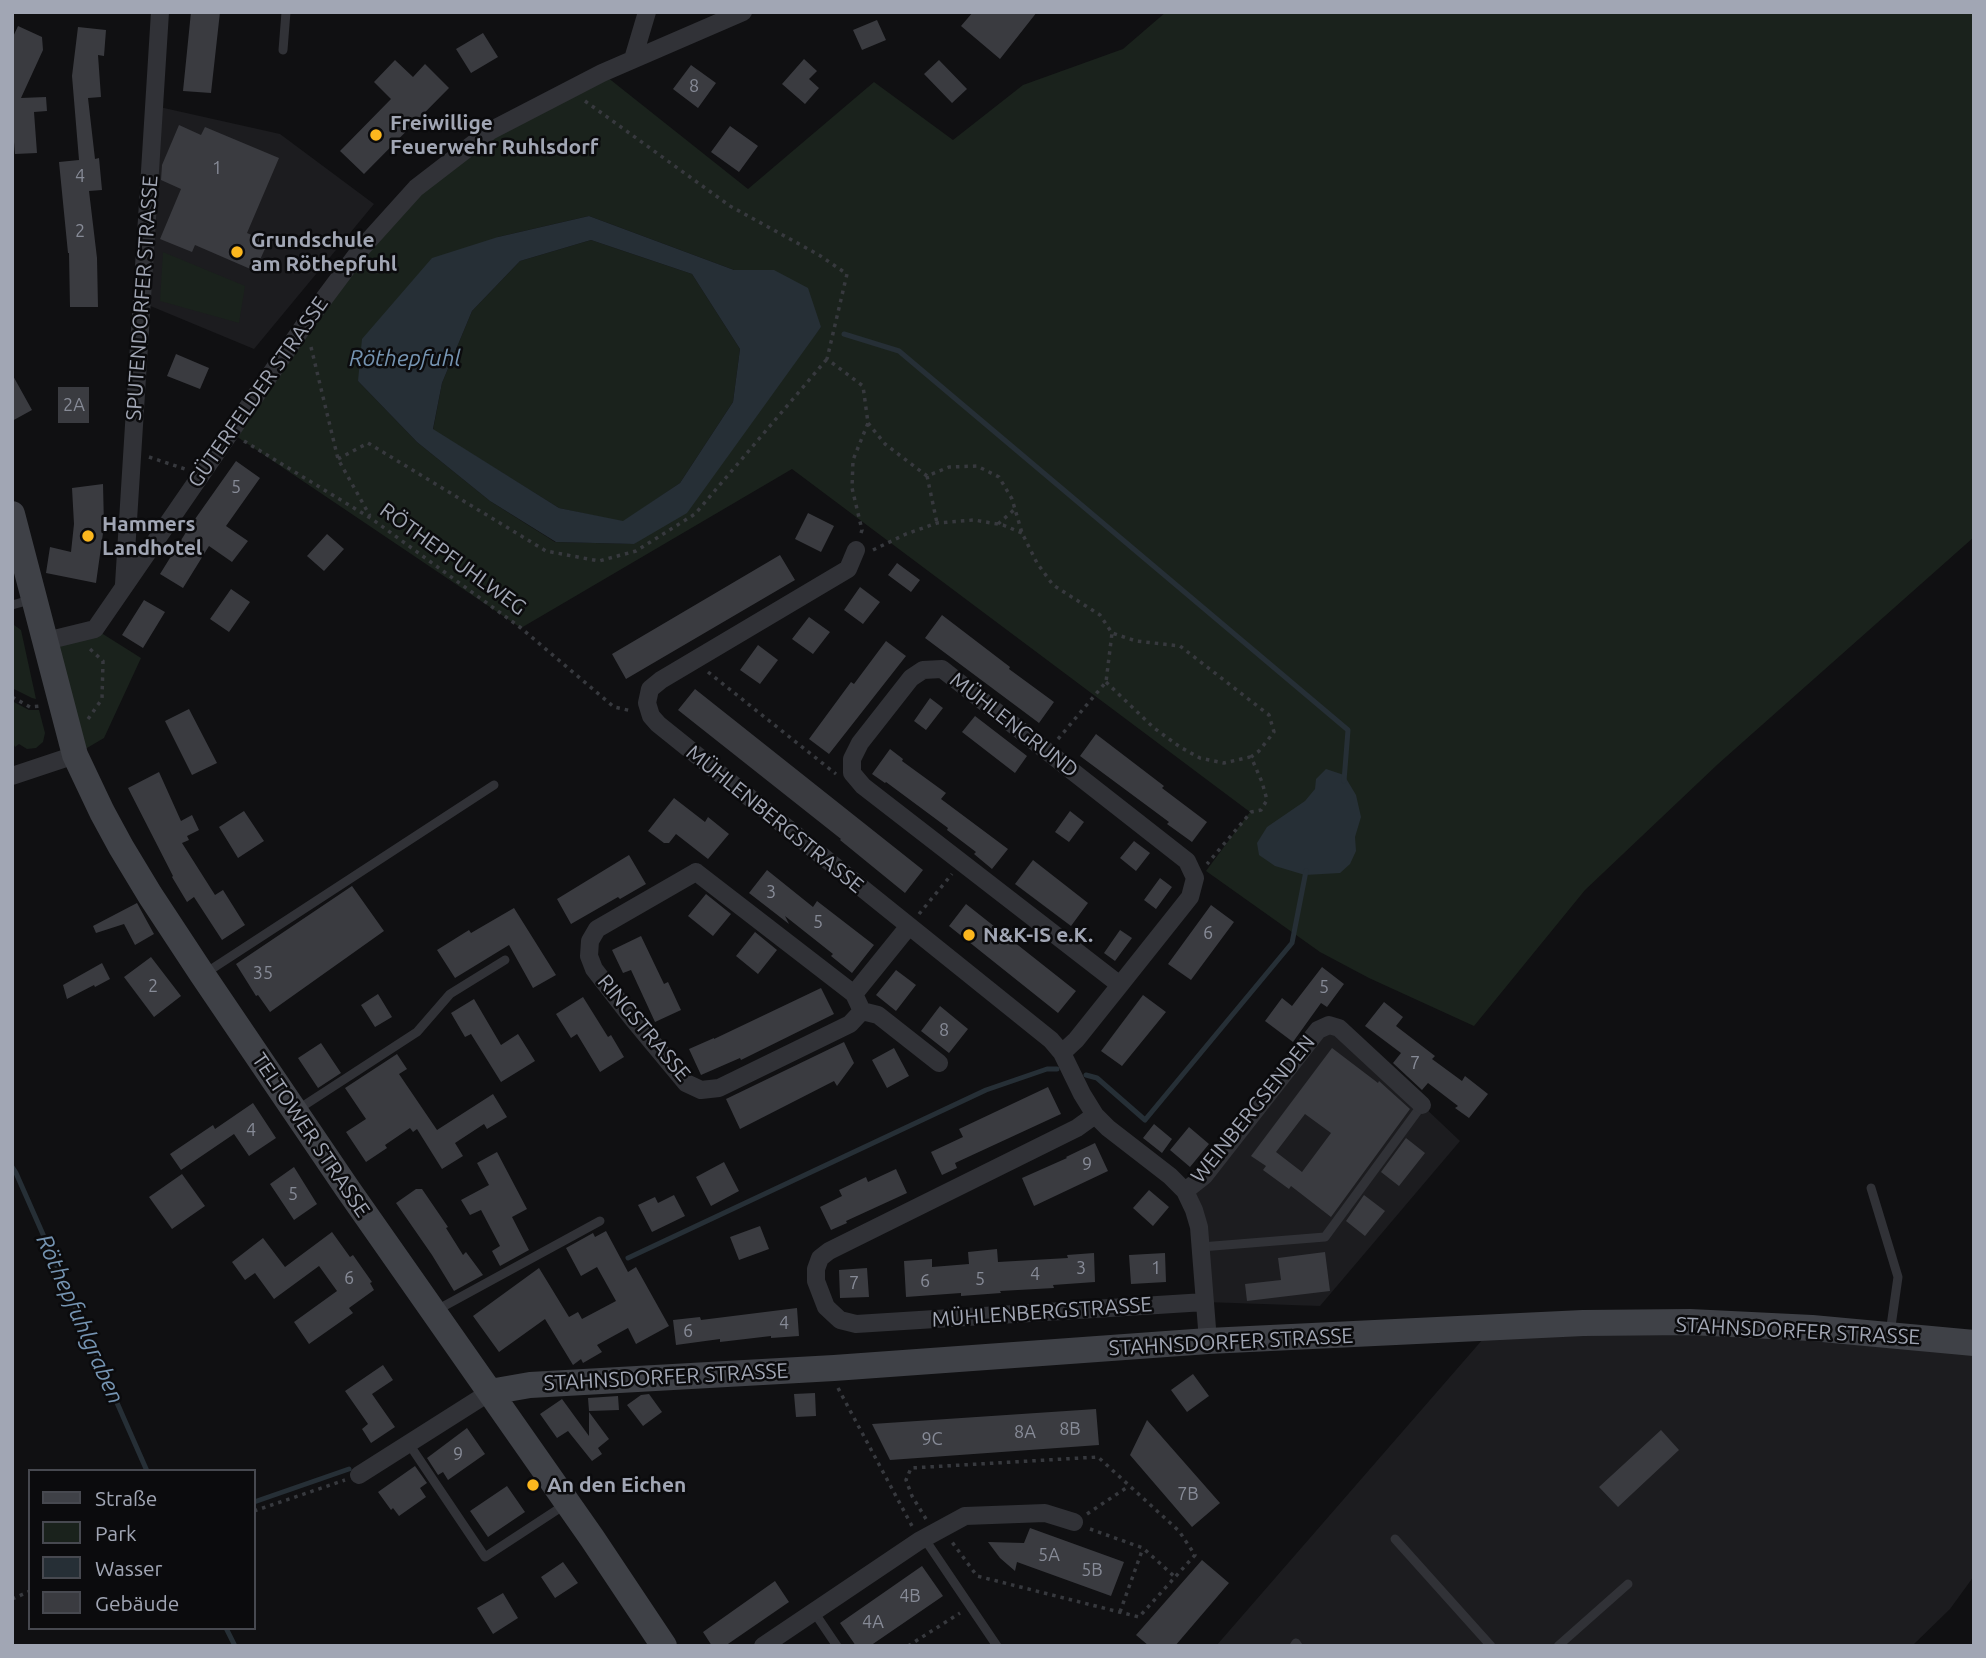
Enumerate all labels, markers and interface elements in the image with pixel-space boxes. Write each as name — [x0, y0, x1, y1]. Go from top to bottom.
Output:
house number: 8 — [689, 75, 699, 97]
place label: Freiwillige Feuerwehr Ruhlsdorf — [390, 110, 599, 160]
marker: Freiwillige Feuerwehr Ruhlsdorf — [368, 127, 384, 143]
house number: 1 — [212, 157, 222, 179]
house number: 4 — [75, 165, 85, 187]
street label: SPUTENDORFER STRASSE — [121, 175, 163, 421]
house number: 2 — [75, 220, 85, 242]
place label: Grundschule am Röthepfuhl — [251, 227, 397, 277]
marker: Grundschule am Röthepfuhl — [229, 244, 245, 260]
street label: GÜTERFELDER STRASSE — [183, 292, 333, 492]
water label: Röthepfuhl — [349, 344, 461, 372]
house number: 2A — [63, 394, 85, 416]
house number: 5 — [231, 476, 241, 498]
street label: RÖTHEPFUHLWEG — [375, 498, 531, 620]
place label: Hammers Landhotel — [102, 511, 202, 561]
marker: Hammers Landhotel — [80, 528, 96, 544]
street label: MÜHLENGRUND — [945, 667, 1083, 783]
street label: MÜHLENBERGSTRASSE — [681, 740, 869, 898]
house number: 3 — [766, 881, 776, 903]
house number: 5 — [813, 911, 823, 933]
place label: N&K-IS e.K. — [983, 922, 1093, 948]
house number: 6 — [1203, 922, 1213, 944]
marker: N&K-IS e.K. — [961, 927, 977, 943]
house number: 35 — [253, 962, 273, 984]
street label: RINGSTRASSE — [592, 970, 696, 1086]
house number: 2 — [148, 975, 158, 997]
house number: 5 — [1319, 976, 1329, 998]
house number: 8 — [939, 1019, 949, 1041]
street label: WEINBERGSENDEN — [1186, 1030, 1320, 1188]
street label: TELTOWER STRASSE — [247, 1048, 375, 1222]
house number: 7 — [1410, 1052, 1420, 1074]
house number: 4 — [246, 1119, 256, 1141]
house number: 9 — [1082, 1153, 1092, 1175]
house number: 5 — [288, 1183, 298, 1205]
water label: Röthepfuhlgraben — [30, 1230, 130, 1408]
house number: 3 — [1076, 1257, 1086, 1279]
house number: 1 — [1151, 1257, 1161, 1279]
house number: 4 — [1030, 1263, 1040, 1285]
house number: 6 — [344, 1267, 354, 1289]
house number: 5 — [975, 1268, 985, 1290]
house number: 6 — [920, 1270, 930, 1292]
house number: 7 — [849, 1272, 859, 1294]
street label: MÜHLENBERGSTRASSE — [931, 1292, 1153, 1332]
house number: 4 — [779, 1312, 789, 1334]
street label: STAHNSDORFER STRASSE — [1675, 1312, 1921, 1350]
house number: 6 — [683, 1320, 693, 1342]
street label: STAHNSDORFER STRASSE — [1108, 1323, 1354, 1361]
street label: STAHNSDORFER STRASSE — [543, 1358, 789, 1396]
house number: 8B — [1059, 1418, 1081, 1440]
house number: 8A — [1014, 1421, 1036, 1443]
house number: 9C — [921, 1428, 943, 1450]
house number: 9 — [453, 1443, 463, 1465]
legend — [28, 1469, 256, 1630]
place label: An den Eichen — [547, 1472, 686, 1498]
marker: An den Eichen — [525, 1477, 541, 1493]
house number: 7B — [1177, 1483, 1199, 1505]
text: Straße — [95, 1486, 157, 1510]
text: Park — [95, 1521, 137, 1545]
house number: 5A — [1038, 1544, 1060, 1566]
text: Wasser — [95, 1556, 163, 1580]
house number: 5B — [1081, 1559, 1103, 1581]
house number: 4B — [899, 1585, 921, 1607]
text: Gebäude — [95, 1591, 179, 1615]
house number: 4A — [862, 1611, 884, 1633]

